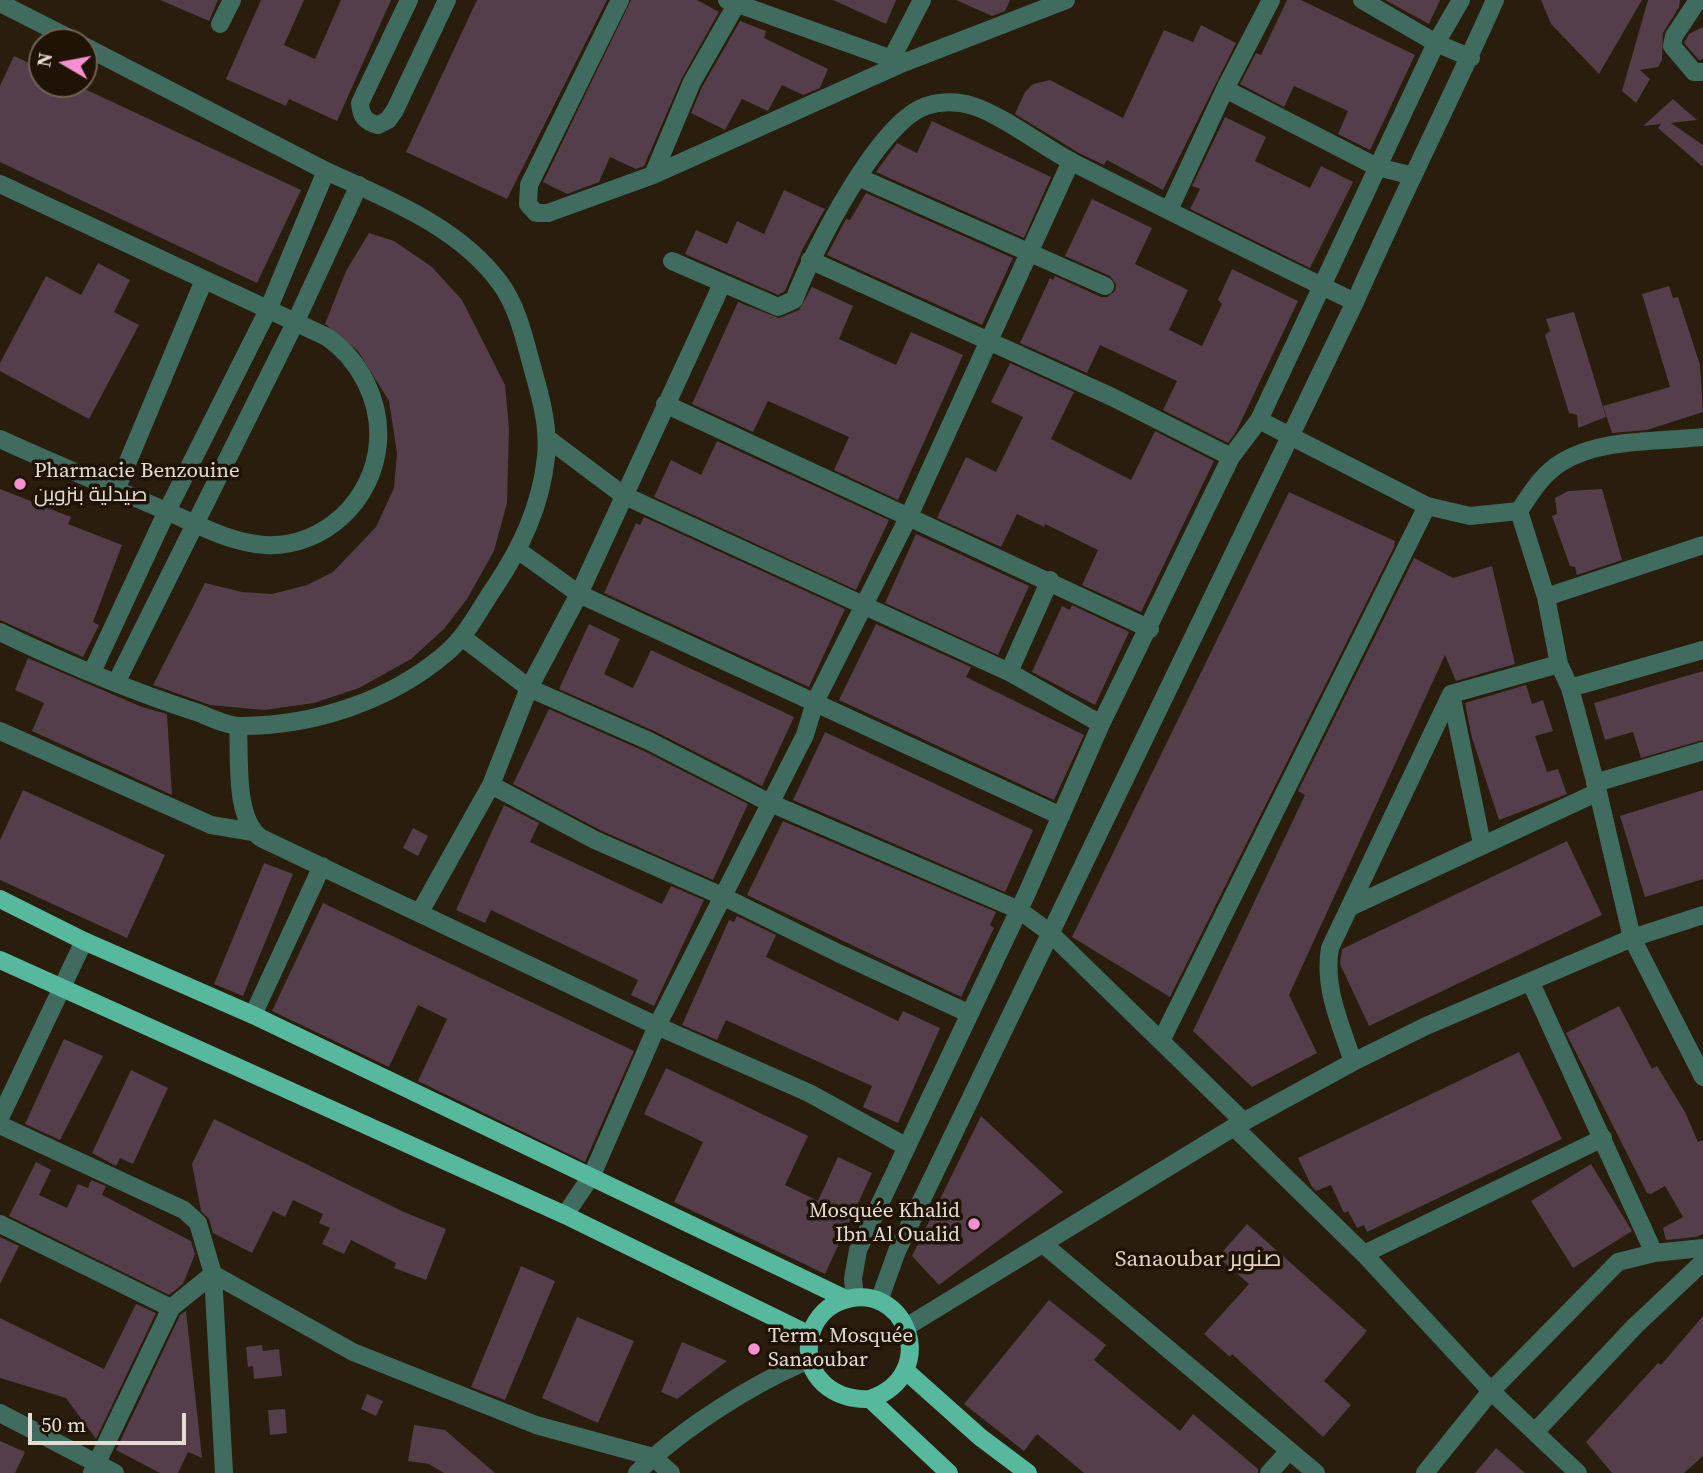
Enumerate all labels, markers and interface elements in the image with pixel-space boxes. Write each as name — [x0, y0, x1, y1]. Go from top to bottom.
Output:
north arrow — [28, 28, 98, 98]
text: N — [30, 51, 58, 69]
place label: Pharmacie Benzouine صيدلية بنزوين — [34, 459, 240, 509]
marker: Pharmacie Benzouine صيدلية بنزوين — [12, 476, 28, 492]
place label: Mosquée Khalid Ibn Al Oualid — [809, 1199, 960, 1249]
marker: Mosquée Khalid Ibn Al Oualid — [966, 1216, 982, 1232]
district label: Sanaoubar صنوبر — [1115, 1246, 1281, 1274]
place label: Term. Mosquée Sanaoubar — [768, 1324, 913, 1374]
marker: Term. Mosquée Sanaoubar — [746, 1341, 762, 1357]
scale bar — [32, 1400, 189, 1444]
text: 50 m — [41, 1410, 86, 1439]

